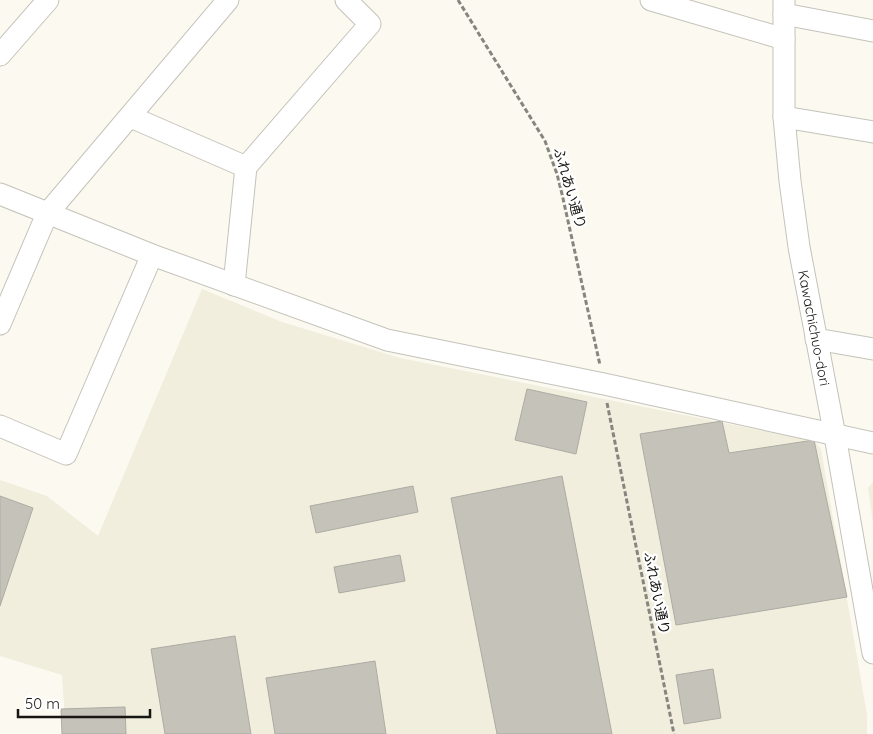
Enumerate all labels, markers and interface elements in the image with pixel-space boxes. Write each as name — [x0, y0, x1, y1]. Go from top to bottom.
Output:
street label: ふれあい通り — [550, 145, 590, 231]
street label: Kawachichuo-dori — [794, 269, 834, 387]
street label: ふれあい通り — [640, 550, 674, 636]
scale bar — [18, 686, 150, 718]
text: 50 m — [25, 694, 60, 713]

